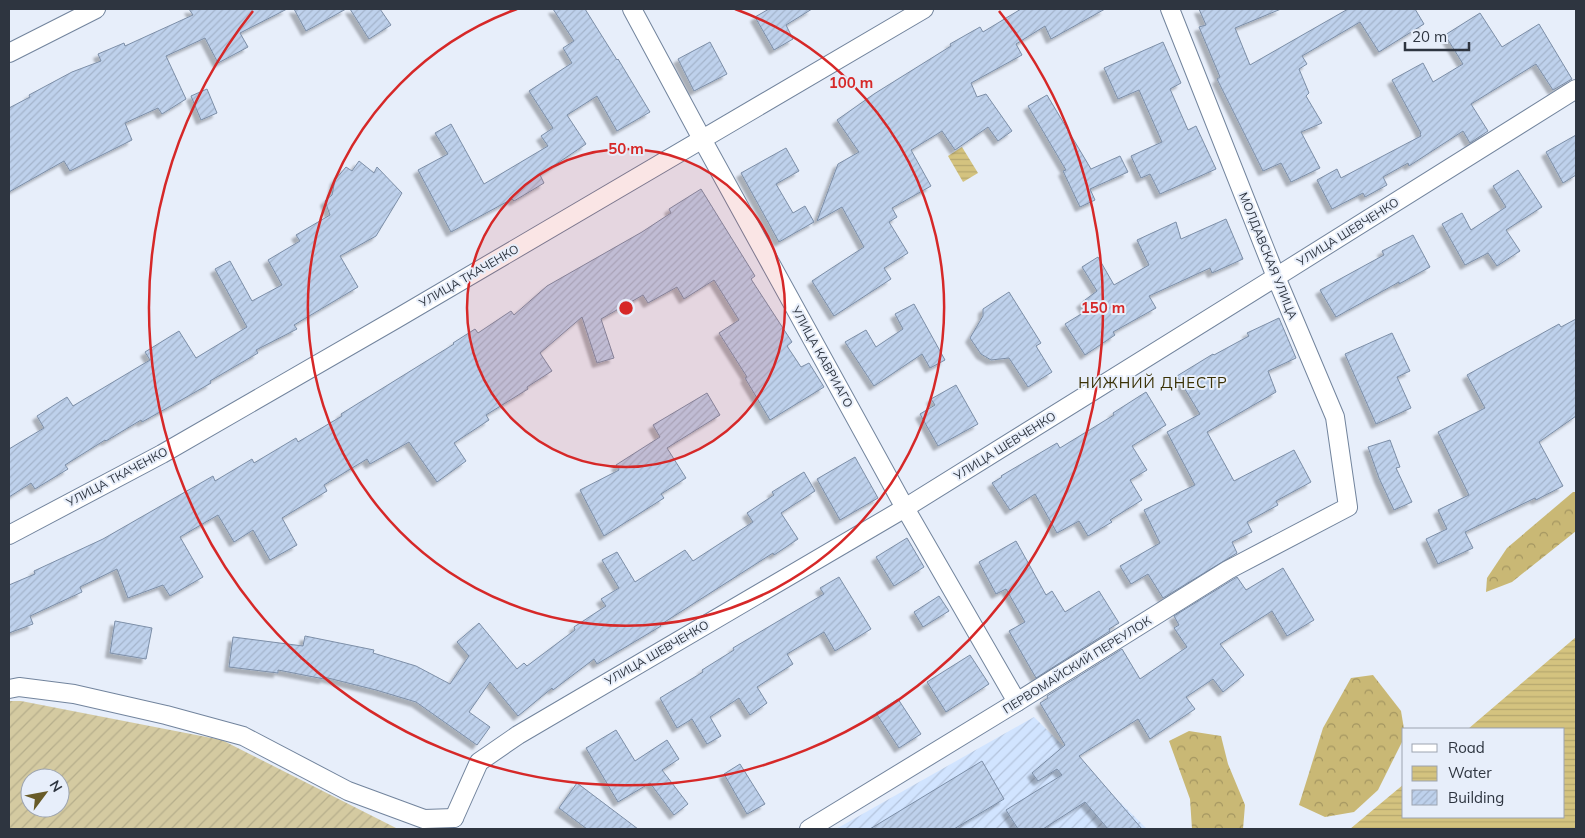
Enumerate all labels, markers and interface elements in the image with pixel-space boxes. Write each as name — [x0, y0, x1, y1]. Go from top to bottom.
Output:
scale bar — [1405, 20, 1469, 52]
text: 20 m — [1412, 27, 1447, 46]
text: 100 m — [829, 73, 873, 92]
text: 50 m — [608, 139, 644, 158]
street label: МОЛДАВСКАЯ УЛИЦА — [1236, 190, 1301, 322]
street label: УЛИЦА ШЕВЧЕНКО — [1293, 194, 1402, 270]
street label: УЛИЦА ТКАЧЕНКО — [415, 241, 521, 311]
text: 150 m — [1081, 298, 1125, 317]
centre of rings — [617, 299, 635, 317]
street label: УЛИЦА КАВРИАГО — [788, 303, 857, 410]
district label: НИЖНИЙ ДНЕСТР — [1078, 373, 1228, 392]
street label: УЛИЦА ШЕВЧЕНКО — [950, 408, 1059, 484]
street label: УЛИЦА ТКАЧЕНКО — [63, 444, 170, 510]
street label: ПЕРВОМАЙСКИЙ ПЕРЕУЛОК — [1000, 613, 1154, 717]
street label: УЛИЦА ШЕВЧЕНКО — [601, 617, 711, 689]
legend — [1402, 728, 1565, 818]
text: Road — [1448, 738, 1485, 757]
text: Water — [1448, 763, 1492, 782]
north arrow — [20, 768, 70, 818]
text: N — [46, 777, 66, 795]
text: Building — [1448, 788, 1504, 807]

